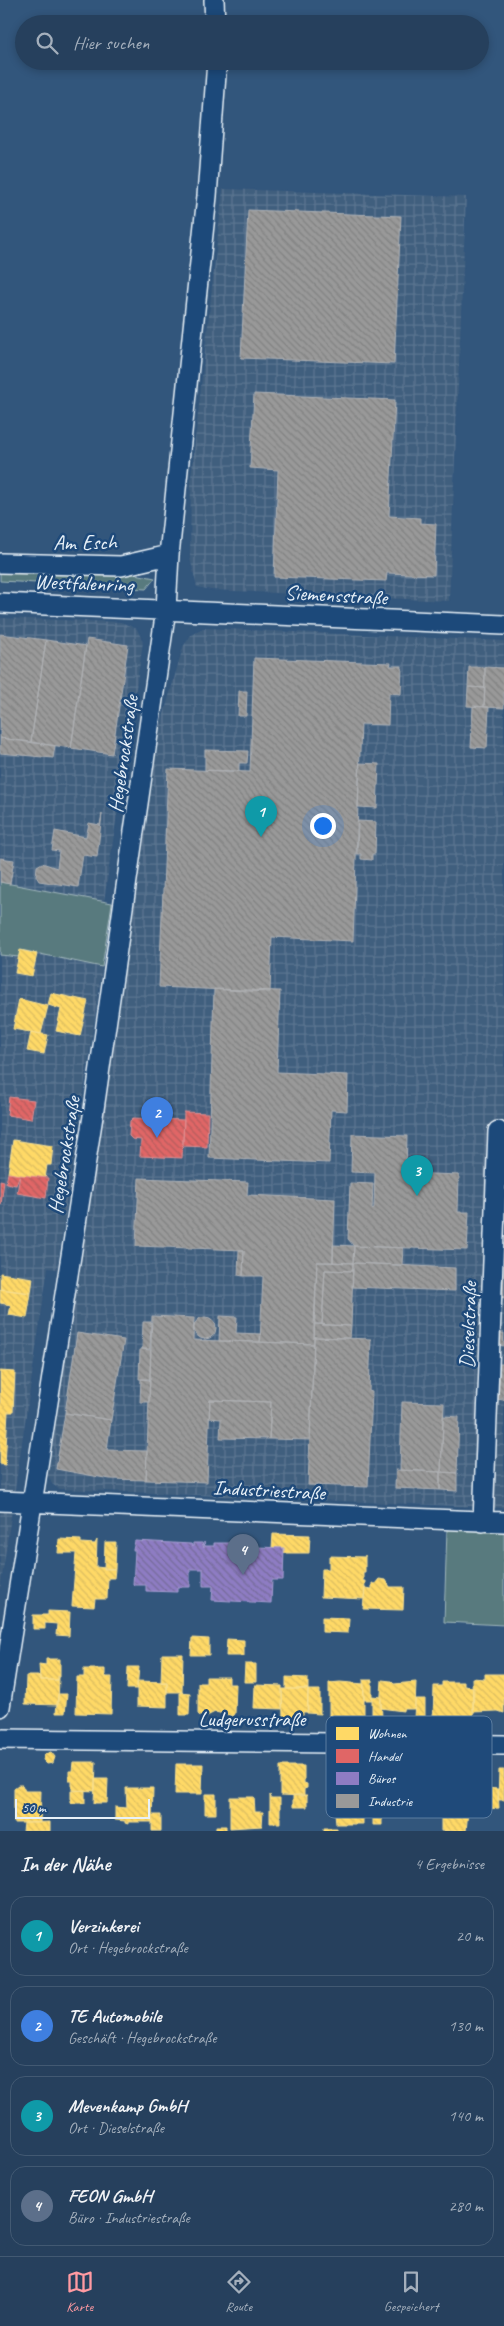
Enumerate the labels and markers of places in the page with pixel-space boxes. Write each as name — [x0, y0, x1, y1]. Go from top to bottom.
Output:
pin: 1 — [245, 796, 277, 837]
pin: 2 — [141, 1097, 173, 1138]
pin: 3 — [401, 1155, 433, 1196]
pin: 4 — [227, 1534, 259, 1575]

